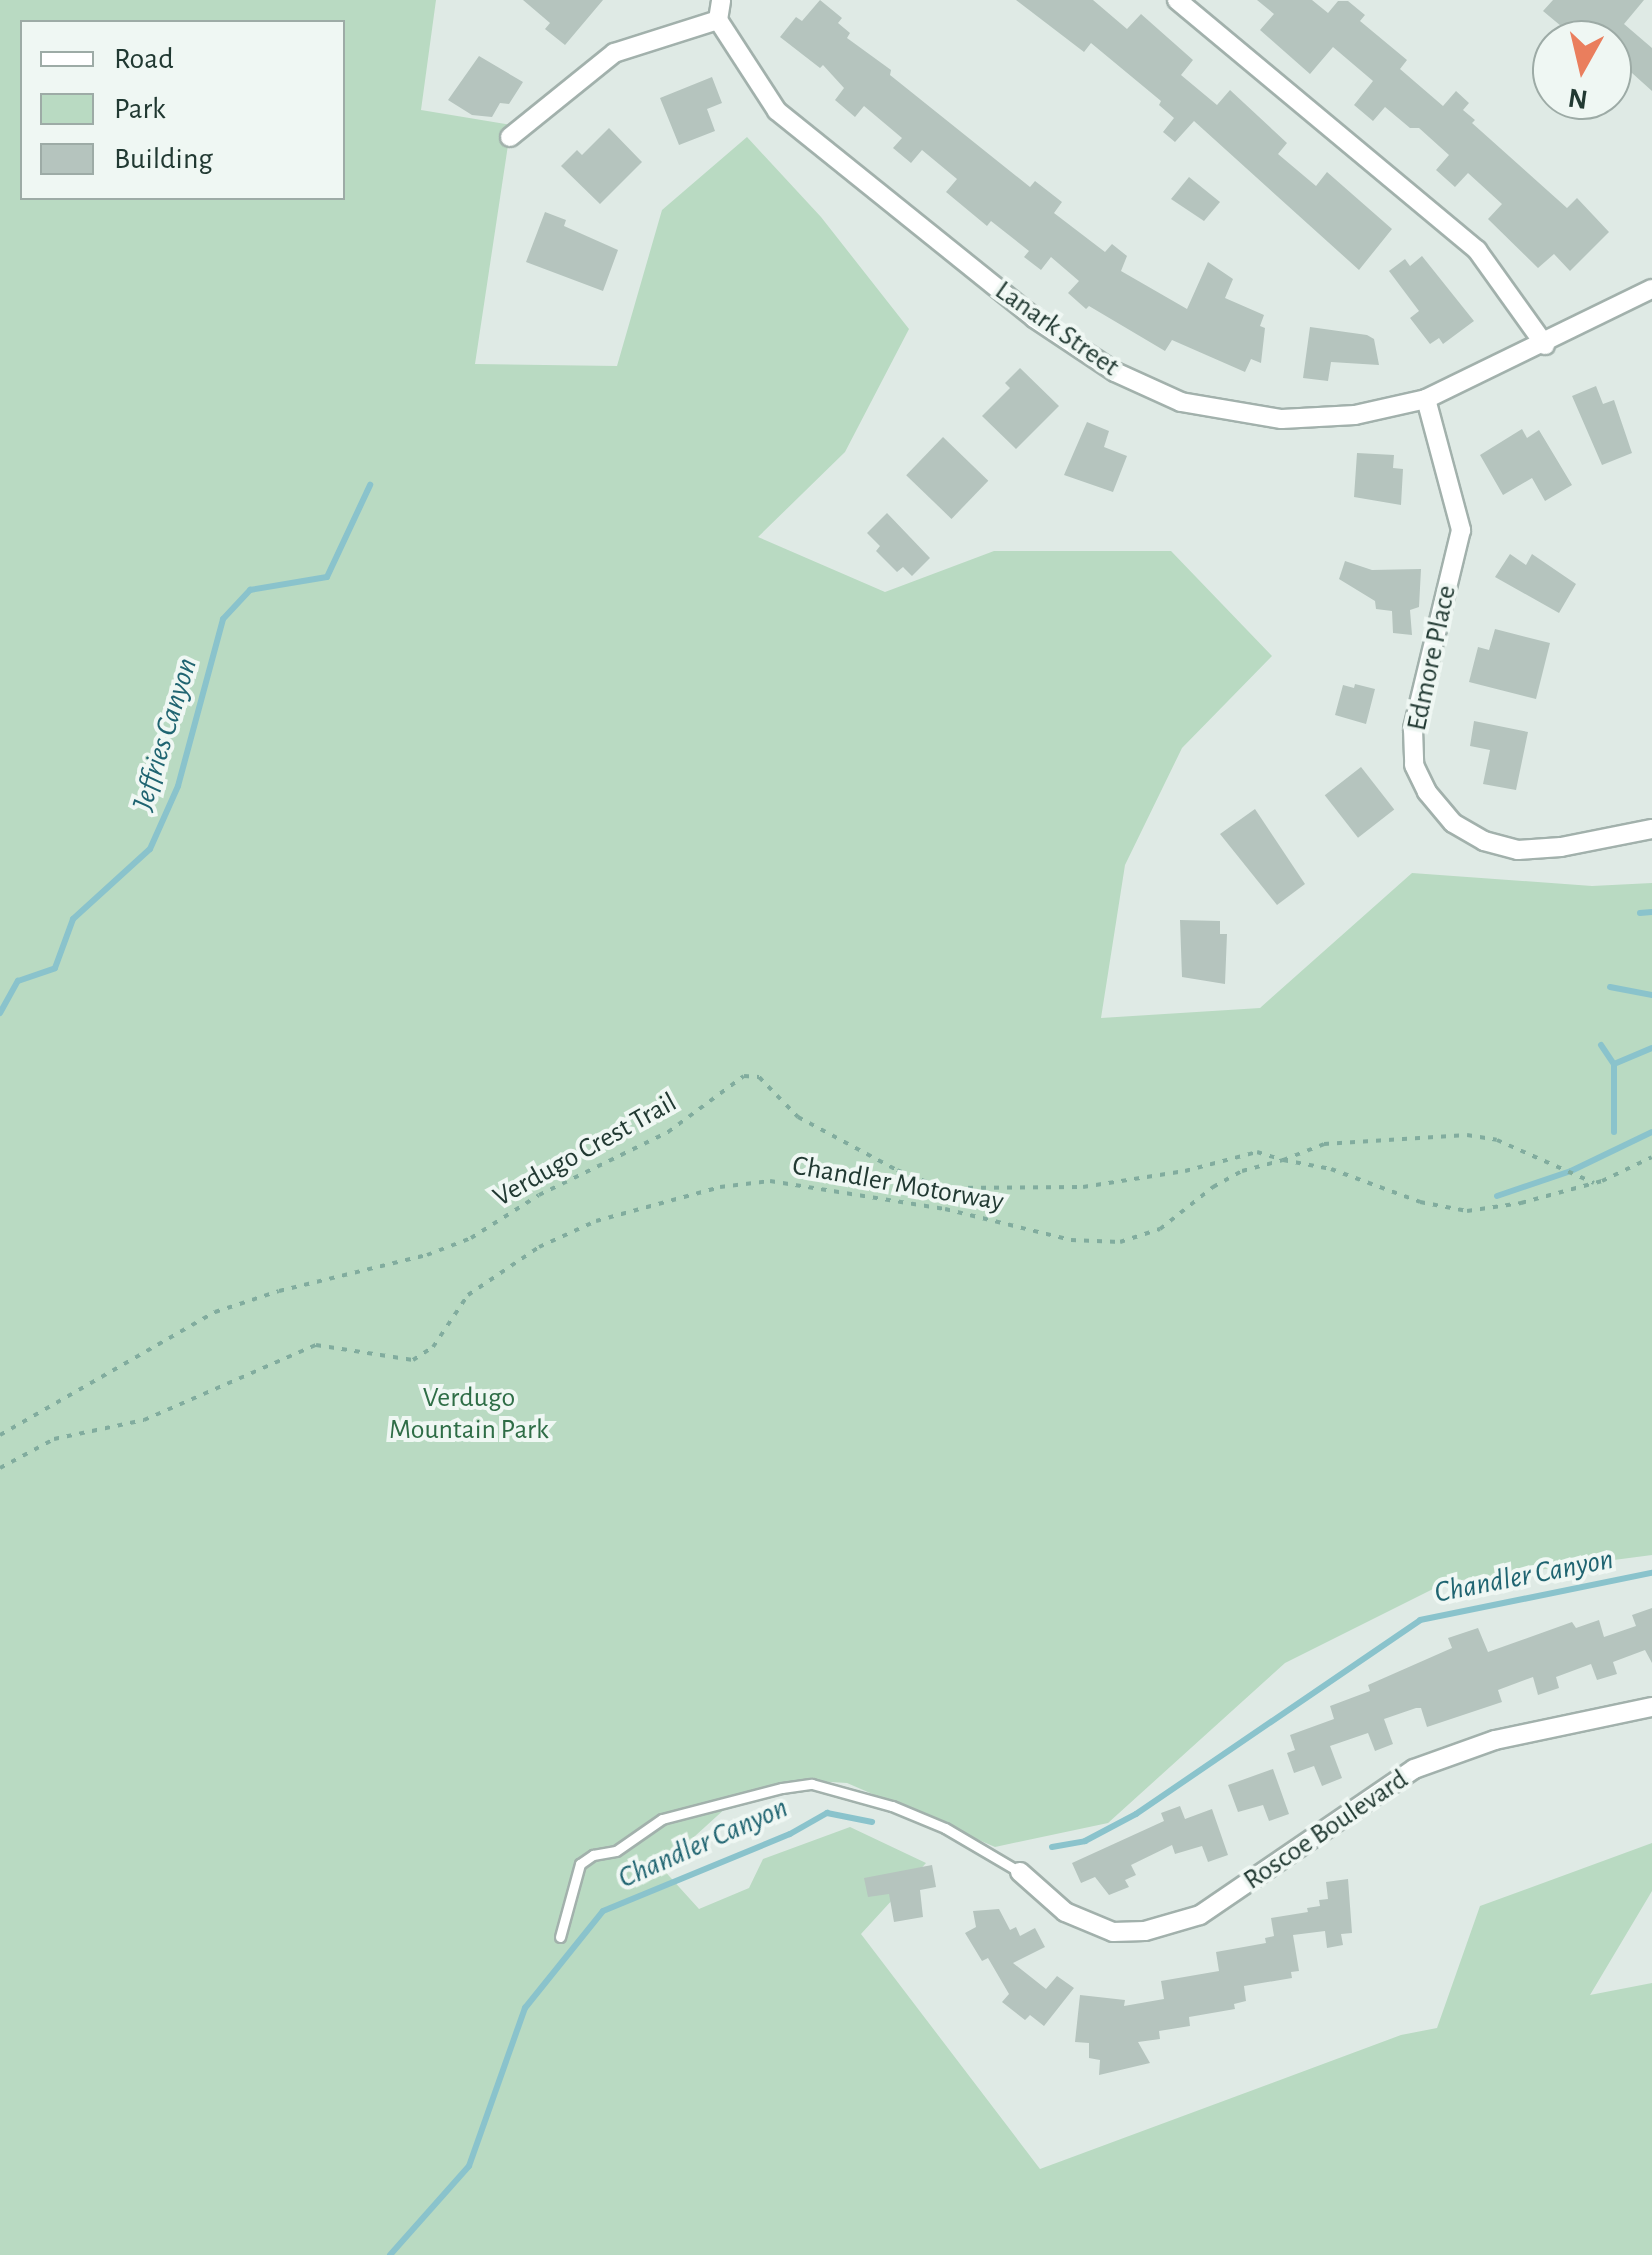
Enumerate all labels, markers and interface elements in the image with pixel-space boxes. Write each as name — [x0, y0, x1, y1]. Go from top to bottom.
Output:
legend — [20, 20, 345, 200]
north arrow — [1532, 20, 1632, 120]
text: Road — [114, 44, 174, 74]
text: N — [1567, 83, 1590, 113]
text: Park — [114, 94, 166, 124]
text: Building — [114, 144, 213, 174]
street label: Lanark Street — [988, 274, 1126, 384]
street label: Edmore Place — [1400, 582, 1464, 734]
water label: Jeffries Canyon — [125, 654, 205, 814]
street label: Verdugo Crest Trail — [487, 1086, 683, 1214]
street label: Chandler Motorway — [790, 1149, 1006, 1219]
park label: Verdugo Mountain Park — [389, 1381, 549, 1447]
water label: Chandler Canyon — [1431, 1541, 1617, 1611]
street label: Roscoe Boulevard — [1237, 1763, 1415, 1897]
water label: Chandler Canyon — [613, 1790, 793, 1896]

